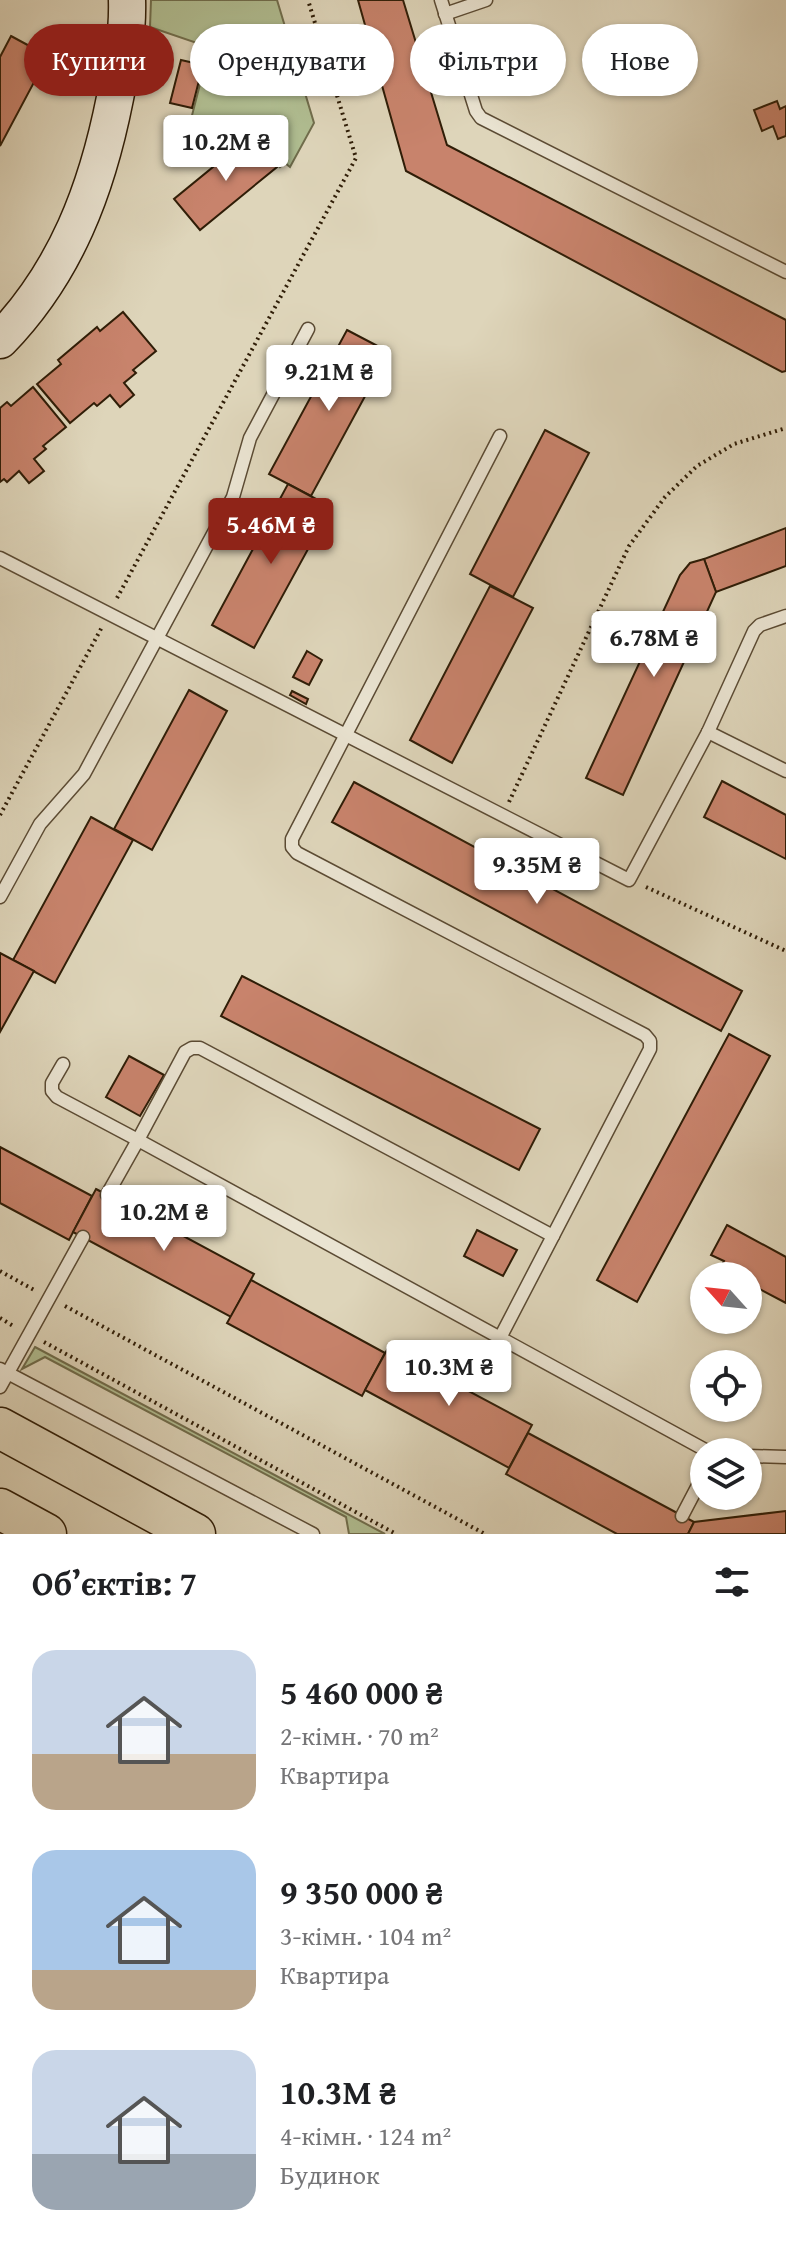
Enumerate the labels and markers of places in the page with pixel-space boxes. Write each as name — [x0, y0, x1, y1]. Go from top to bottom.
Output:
pin: 10.2M ₴ — [152, 115, 300, 183]
pin: 9.21M ₴ — [255, 345, 403, 413]
pin: 5.46M ₴ — [197, 498, 345, 566]
pin: 6.78M ₴ — [580, 611, 728, 679]
pin: 9.35M ₴ — [463, 838, 611, 906]
pin: 10.2M ₴ — [90, 1185, 238, 1253]
pin: 10.3M ₴ — [375, 1340, 523, 1408]

